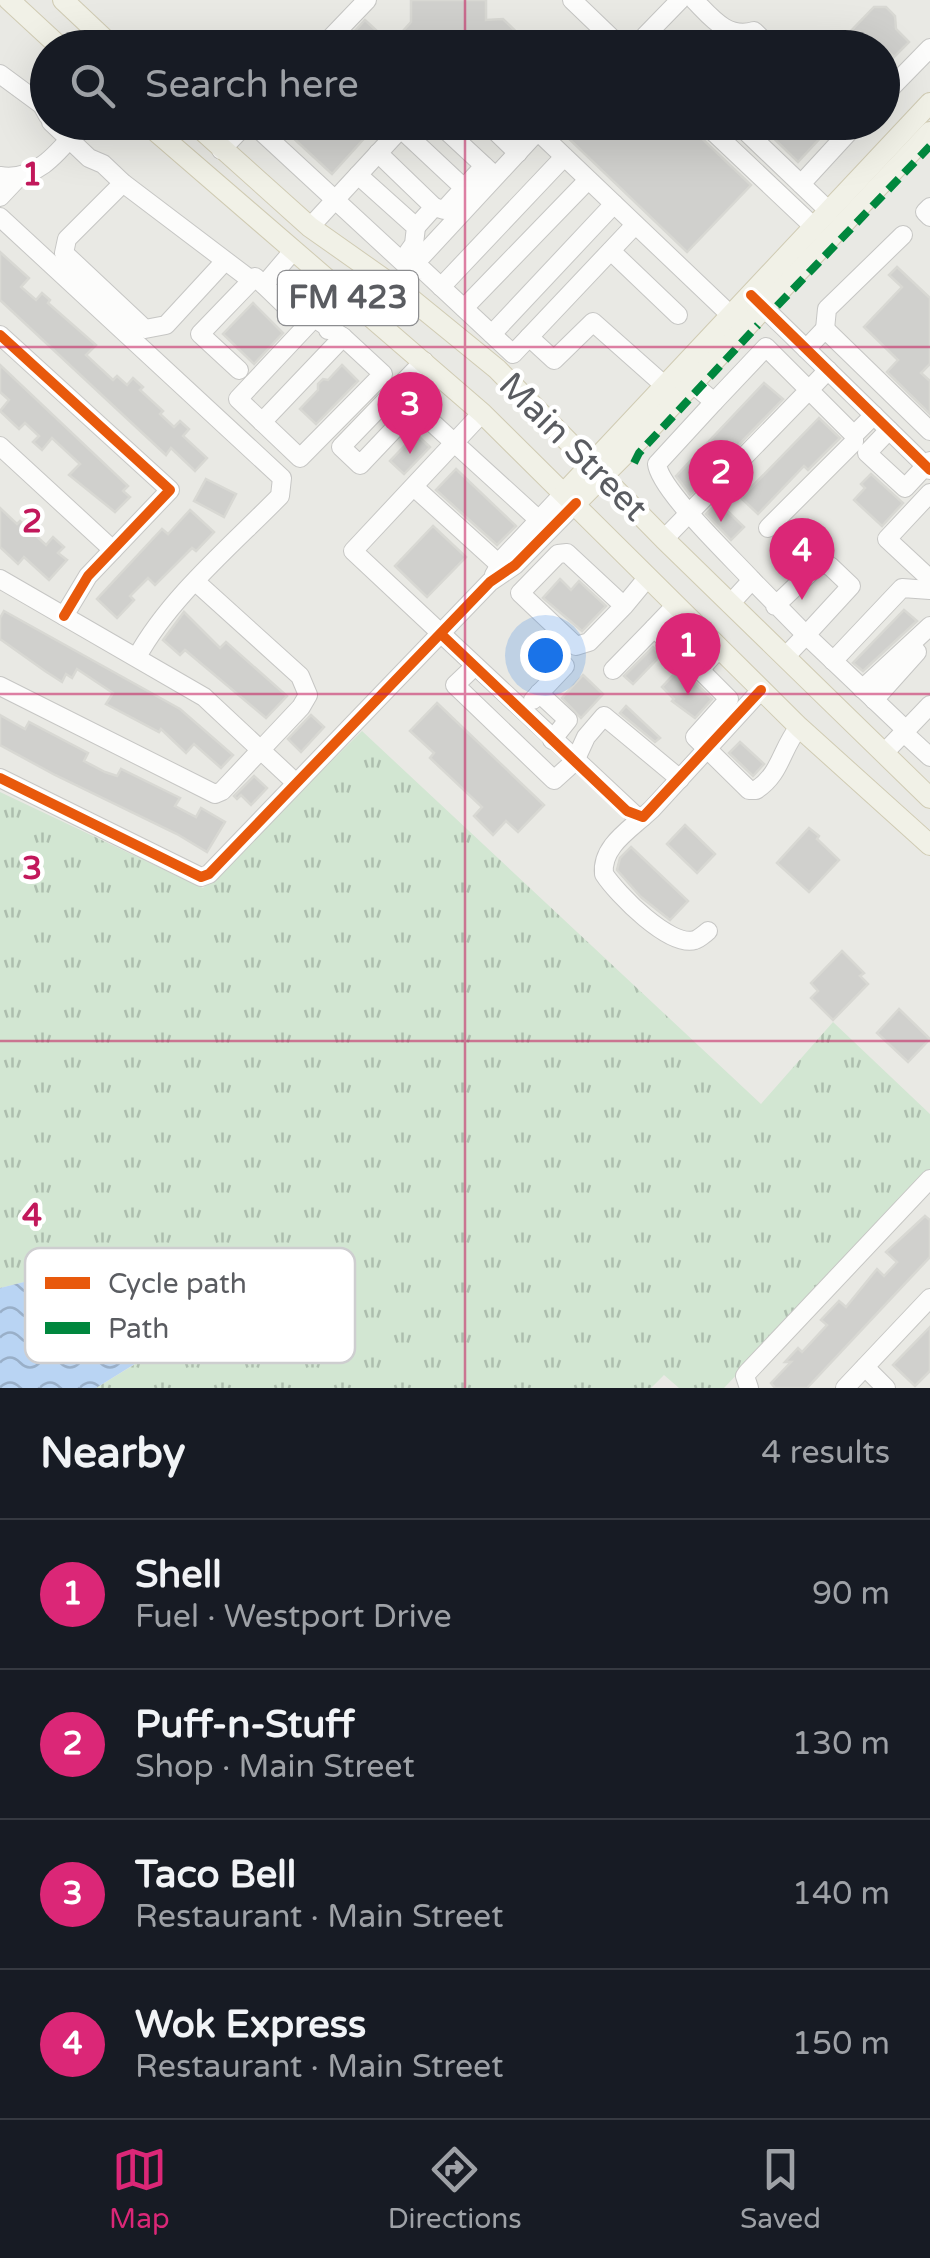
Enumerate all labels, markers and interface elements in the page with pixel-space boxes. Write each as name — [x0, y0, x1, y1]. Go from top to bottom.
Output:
search box — [30, 30, 900, 140]
icon: search — [65, 58, 120, 113]
text: Search here — [145, 62, 359, 108]
text: 1 — [22, 156, 42, 194]
road number: FM 423 — [278, 271, 418, 325]
street label: Main Street — [490, 364, 656, 530]
pin: 3 — [378, 372, 442, 454]
pin: 2 — [688, 440, 754, 522]
text: 2 — [22, 503, 42, 541]
pin: 4 — [770, 518, 834, 600]
pin: 1 — [656, 612, 720, 695]
your location — [520, 630, 571, 681]
text: 3 — [22, 850, 42, 888]
text: 4 — [22, 1197, 42, 1235]
legend — [25, 1248, 355, 1363]
text: Cycle path — [108, 1267, 247, 1301]
text: Path — [108, 1312, 169, 1346]
text: Nearby — [40, 1428, 185, 1479]
text: 4 results — [761, 1434, 890, 1472]
text: Shell — [135, 1552, 222, 1598]
text: 1 — [62, 1575, 83, 1613]
text: 90 m — [812, 1575, 890, 1613]
text: Fuel · Westport Drive — [135, 1598, 452, 1636]
text: Puff-n-Stuff — [135, 1702, 355, 1748]
text: 2 — [62, 1725, 83, 1763]
text: 130 m — [792, 1725, 890, 1763]
text: Shop · Main Street — [135, 1748, 415, 1786]
text: Taco Bell — [135, 1852, 296, 1898]
text: 3 — [62, 1875, 83, 1913]
text: 140 m — [792, 1875, 890, 1913]
text: Restaurant · Main Street — [135, 1898, 503, 1936]
text: Wok Express — [135, 2002, 366, 2048]
text: 4 — [62, 2025, 83, 2063]
text: 150 m — [792, 2025, 890, 2063]
text: Restaurant · Main Street — [135, 2048, 503, 2086]
tab: Map — [109, 2142, 170, 2236]
tab: Directions — [388, 2142, 522, 2236]
tab: Saved — [740, 2142, 821, 2236]

